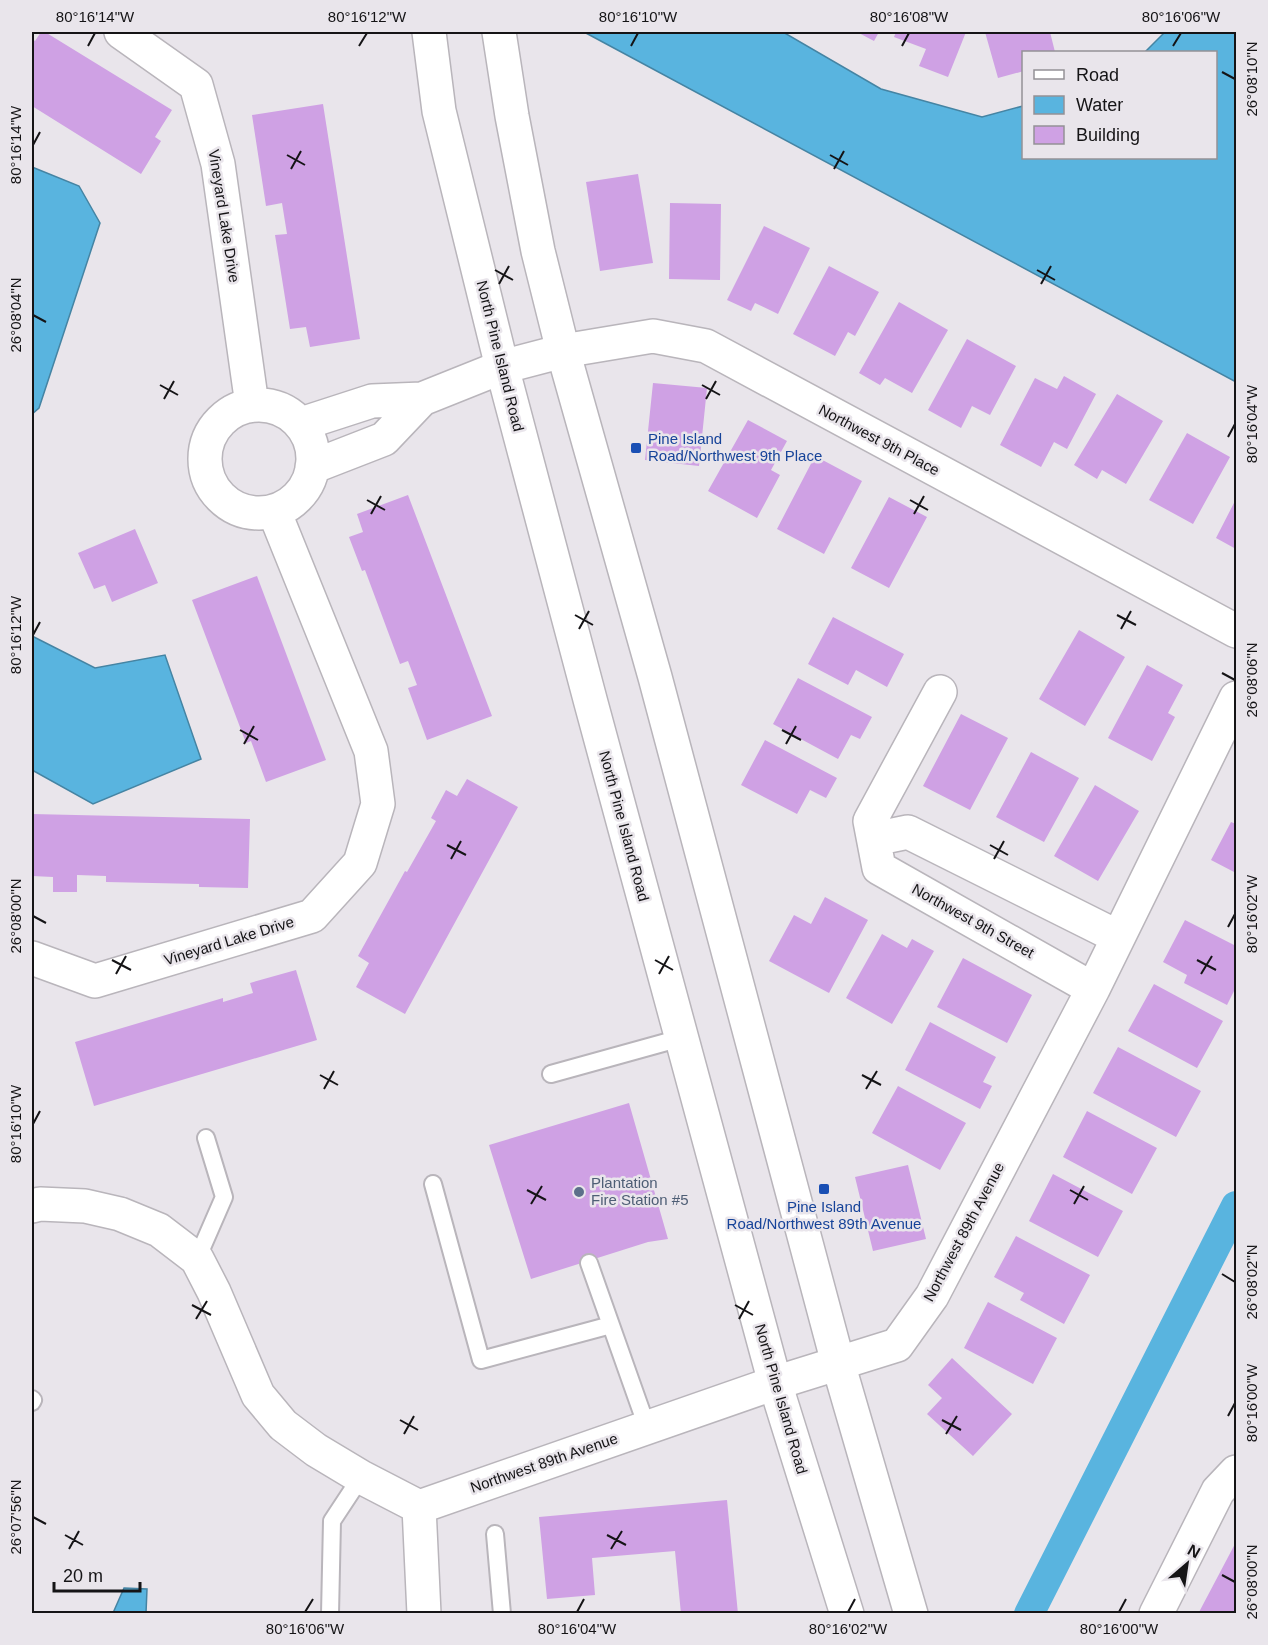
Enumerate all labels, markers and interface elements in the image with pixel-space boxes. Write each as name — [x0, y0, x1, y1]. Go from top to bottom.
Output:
text: 80°16'14"W — [56, 8, 135, 25]
text: 80°16'12"W — [328, 8, 407, 25]
text: 80°16'10"W — [599, 8, 678, 25]
text: 80°16'08"W — [870, 8, 949, 25]
text: 80°16'06"W — [1142, 8, 1221, 25]
text: 26°08'10"N — [1243, 41, 1260, 117]
legend — [1022, 51, 1217, 159]
text: Road — [1076, 65, 1119, 85]
text: Water — [1076, 95, 1123, 115]
text: 80°16'14"W — [7, 105, 24, 184]
text: Building — [1076, 125, 1140, 145]
street label: Vineyard Lake Drive — [206, 148, 243, 284]
text: 26°08'04"N — [7, 277, 24, 353]
street label: North Pine Island Road — [473, 279, 527, 433]
text: 80°16'04"W — [1243, 384, 1260, 463]
street label: Northwest 9th Place — [816, 401, 942, 479]
place label: Pine Island Road/Northwest 9th Place — [648, 430, 822, 464]
marker: Pine Island Road/Northwest 9th Place — [629, 441, 643, 455]
text: 80°16'12"W — [7, 595, 24, 674]
text: 26°08'06"N — [1243, 642, 1260, 718]
street label: North Pine Island Road — [596, 749, 653, 903]
text: 80°16'02"W — [1243, 874, 1260, 953]
text: 26°08'00"N — [7, 878, 24, 954]
street label: Northwest 9th Street — [909, 880, 1038, 962]
street label: Vineyard Lake Drive — [162, 913, 296, 968]
text: 80°16'10"W — [7, 1084, 24, 1163]
street label: Northwest 89th Avenue — [920, 1159, 1007, 1304]
place label: Plantation Fire Station #5 — [591, 1174, 689, 1208]
marker: Pine Island Road/Northwest 89th Avenue — [817, 1182, 831, 1196]
marker: Plantation Fire Station #5 — [572, 1185, 586, 1199]
place label: Pine Island Road/Northwest 89th Avenue — [727, 1198, 921, 1232]
text: 26°08'02"N — [1243, 1244, 1260, 1320]
street label: North Pine Island Road — [752, 1322, 811, 1476]
text: 80°16'00"W — [1243, 1363, 1260, 1442]
street label: Northwest 89th Avenue — [468, 1429, 620, 1496]
text: 26°07'56"N — [7, 1479, 24, 1555]
north arrow — [1157, 1534, 1217, 1594]
text: N — [1185, 1541, 1203, 1562]
text: 26°08'00"N — [1243, 1544, 1260, 1620]
scale bar — [54, 1555, 140, 1593]
text: 20 m — [63, 1566, 103, 1586]
text: 80°16'06"W — [266, 1620, 345, 1637]
text: 80°16'04"W — [538, 1620, 617, 1637]
text: 80°16'02"W — [809, 1620, 888, 1637]
text: 80°16'00"W — [1080, 1620, 1159, 1637]

